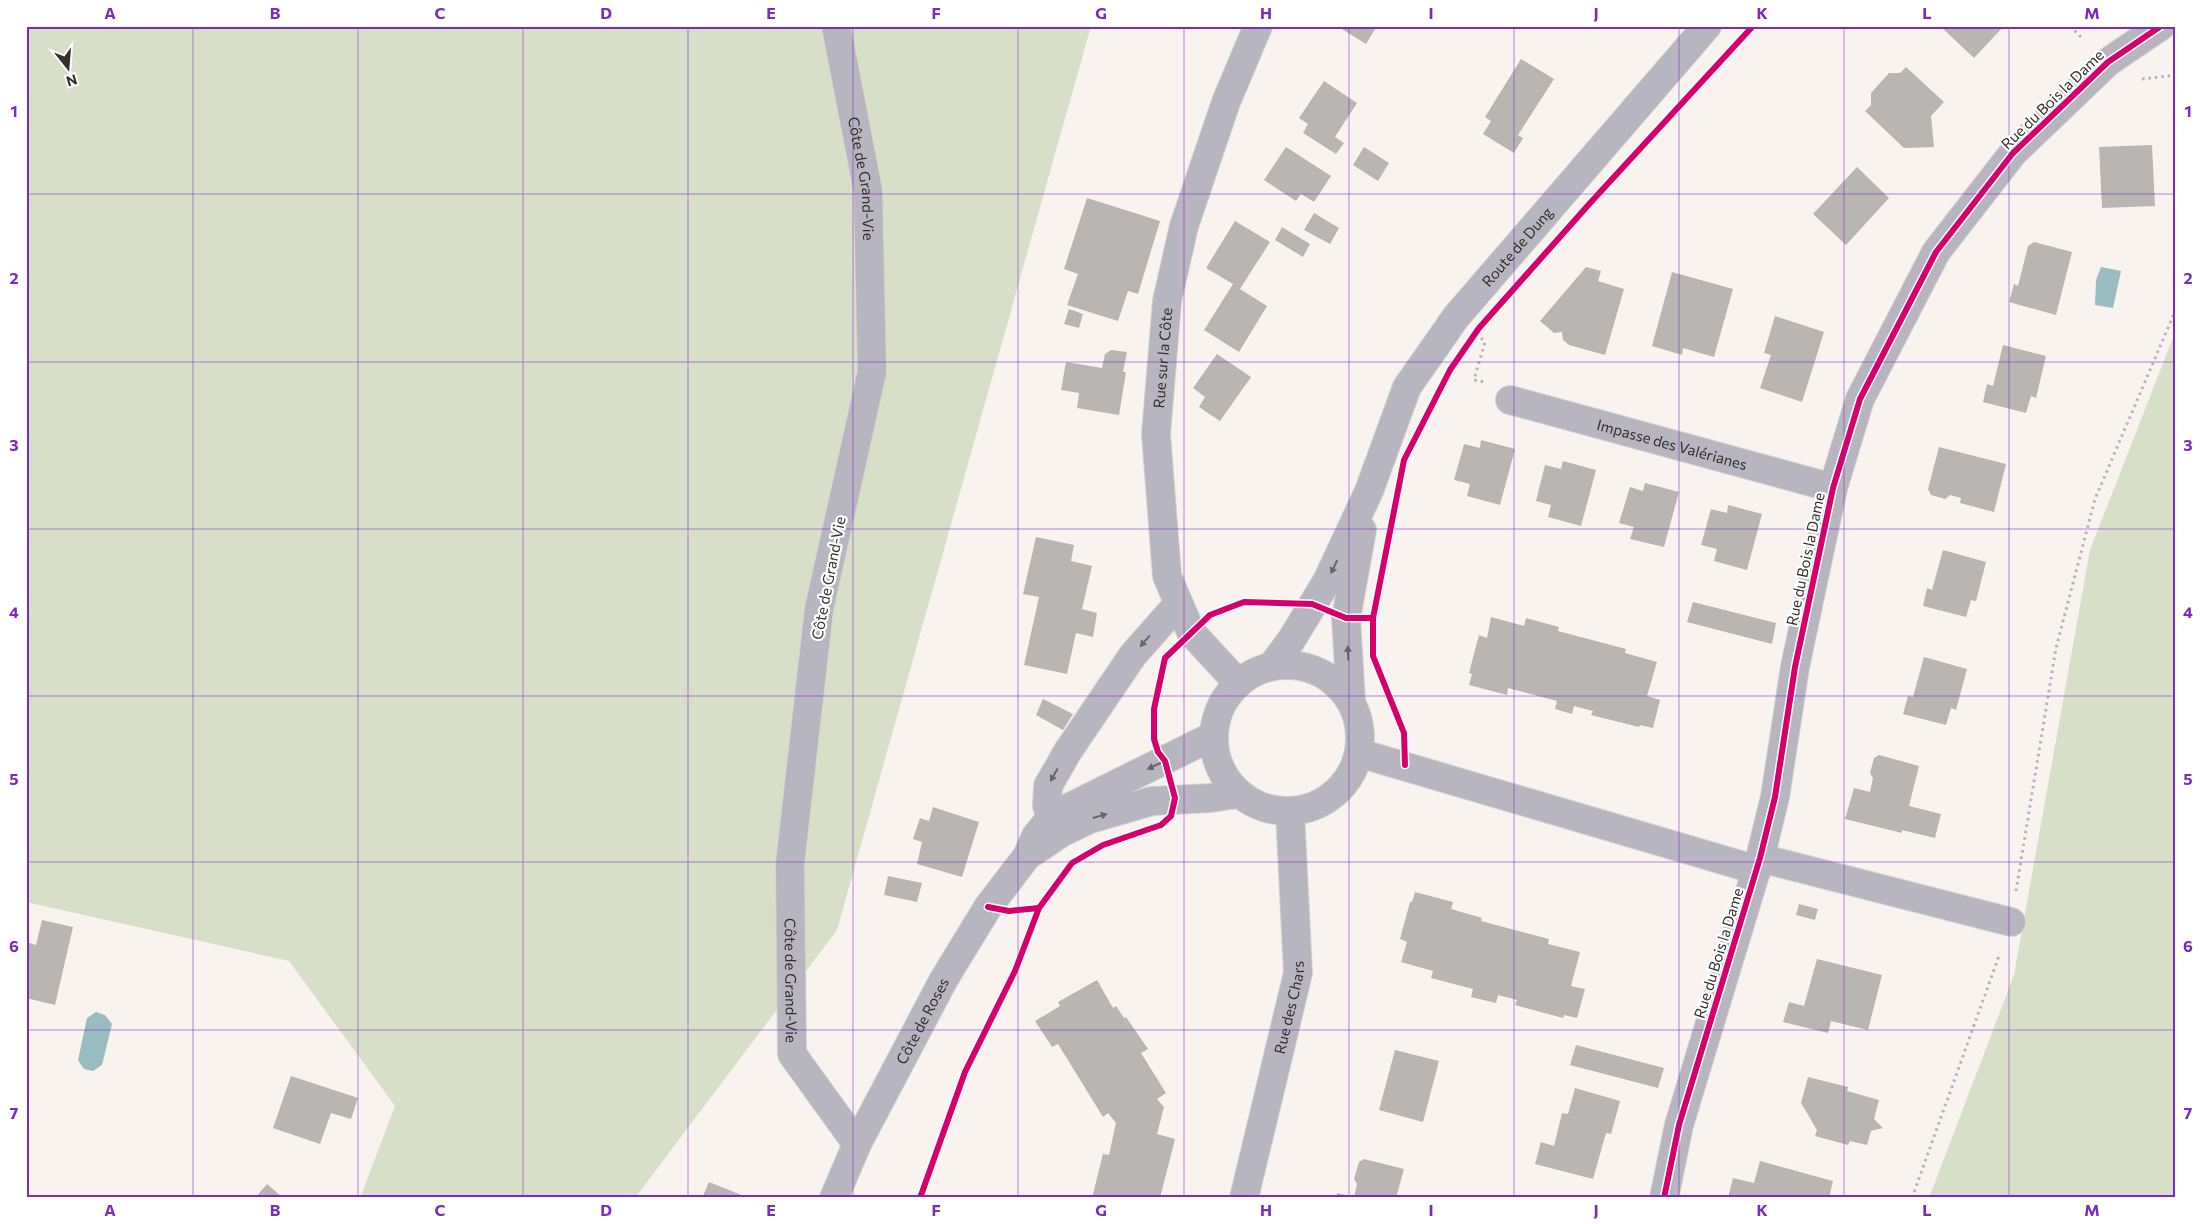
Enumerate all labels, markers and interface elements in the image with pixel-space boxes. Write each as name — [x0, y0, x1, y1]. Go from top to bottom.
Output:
text: A — [104, 3, 116, 22]
text: B — [270, 3, 281, 22]
text: C — [435, 3, 446, 22]
text: D — [600, 3, 612, 22]
text: E — [766, 3, 776, 22]
text: F — [931, 3, 941, 22]
text: G — [1095, 3, 1107, 22]
text: H — [1260, 3, 1272, 22]
text: I — [1428, 3, 1434, 22]
text: J — [1593, 3, 1599, 22]
text: K — [1756, 3, 1768, 22]
text: L — [1922, 3, 1932, 22]
text: M — [2084, 3, 2100, 22]
north arrow — [42, 42, 92, 92]
street label: Rue du Bois la Dame — [1997, 45, 2107, 153]
text: N — [64, 71, 79, 91]
text: 1 — [10, 101, 18, 120]
text: 1 — [2184, 101, 2192, 120]
street label: Côte de Grand-Vie — [845, 115, 878, 241]
street label: Route de Dung — [1478, 203, 1556, 290]
text: 2 — [9, 268, 19, 287]
text: 2 — [2183, 268, 2193, 287]
street label: Rue sur la Côte — [1149, 307, 1175, 409]
street label: Impasse des Valérianes — [1595, 415, 1749, 473]
text: 3 — [9, 435, 19, 454]
text: 3 — [2183, 435, 2193, 454]
street label: Rue du Bois la Dame — [1782, 491, 1828, 627]
street label: Côte de Grand-Vie — [807, 515, 849, 641]
one-way arrow — [1329, 560, 1337, 574]
text: 4 — [9, 602, 19, 621]
text: 4 — [2183, 602, 2193, 621]
one-way arrow — [1140, 634, 1151, 647]
one-way arrow — [1344, 645, 1352, 661]
one-way arrow — [1147, 762, 1161, 770]
text: 5 — [9, 769, 19, 788]
one-way arrow — [1050, 769, 1059, 782]
text: 5 — [2183, 769, 2193, 788]
one-way arrow — [1093, 811, 1108, 819]
street label: Rue du Bois la Dame — [1690, 885, 1746, 1021]
street label: Côte de Grand-Vie — [782, 918, 801, 1043]
text: 6 — [9, 936, 19, 955]
text: 6 — [2183, 936, 2193, 955]
street label: Rue des Chars — [1270, 960, 1307, 1056]
street label: Côte de Roses — [892, 974, 952, 1067]
text: 7 — [10, 1103, 19, 1122]
text: 7 — [2184, 1103, 2193, 1122]
text: A — [104, 1200, 116, 1219]
text: B — [270, 1200, 281, 1219]
text: C — [435, 1200, 446, 1219]
text: D — [600, 1200, 612, 1219]
text: E — [766, 1200, 776, 1219]
text: F — [931, 1200, 941, 1219]
text: G — [1095, 1200, 1107, 1219]
text: H — [1260, 1200, 1272, 1219]
text: I — [1428, 1200, 1434, 1219]
text: J — [1593, 1200, 1599, 1219]
text: K — [1756, 1200, 1768, 1219]
text: L — [1922, 1200, 1932, 1219]
text: M — [2084, 1200, 2100, 1219]

